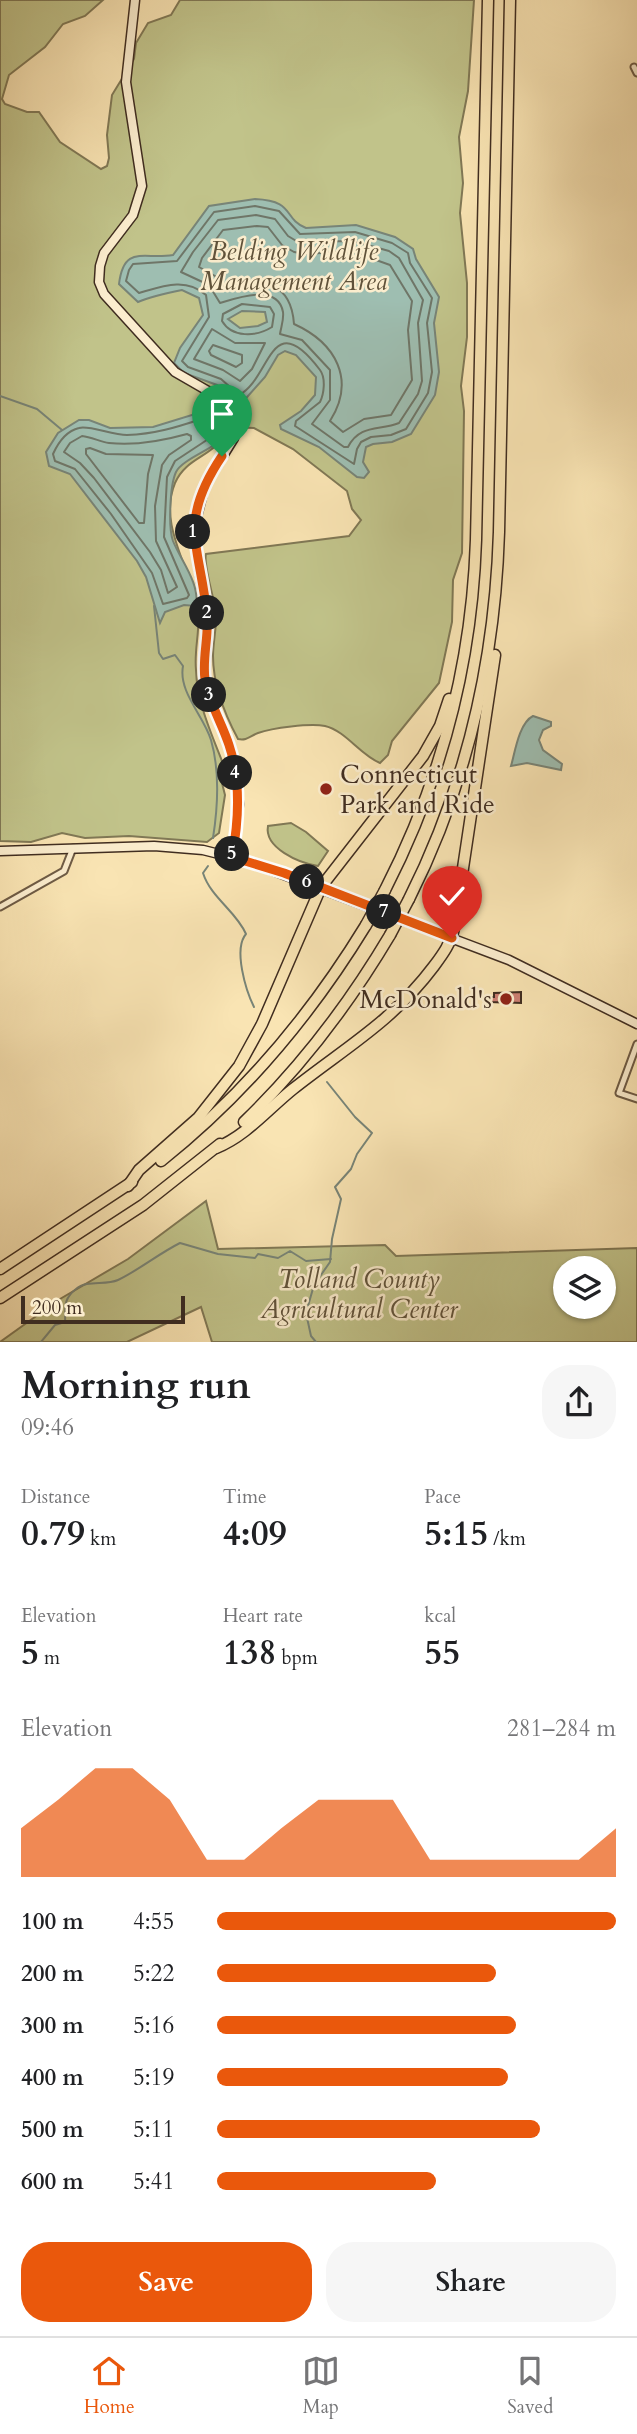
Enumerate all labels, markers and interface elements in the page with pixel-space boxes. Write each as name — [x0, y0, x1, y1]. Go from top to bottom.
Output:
park label: Belding Wildlife Management Area — [201, 234, 388, 299]
pin — [192, 384, 252, 456]
icon: arrive — [203, 395, 241, 433]
pin: 1 — [176, 514, 210, 550]
text: 1 — [188, 518, 197, 544]
pin: 2 — [190, 596, 224, 630]
text: 2 — [202, 599, 211, 625]
pin: 3 — [192, 678, 227, 712]
text: 3 — [204, 681, 213, 707]
pin: 4 — [218, 756, 252, 790]
place label: Connecticut Park and Ride — [340, 757, 495, 822]
text: 4 — [230, 759, 239, 785]
marker: Connecticut Park and Ride — [318, 781, 334, 797]
pin: 5 — [215, 836, 250, 872]
text: 5 — [227, 840, 236, 866]
pin: 6 — [290, 864, 324, 900]
pin — [422, 866, 482, 938]
text: 6 — [302, 868, 311, 894]
icon: check — [433, 877, 471, 915]
pin: 7 — [366, 894, 402, 930]
text: 7 — [379, 898, 388, 924]
place label: McDonald's — [359, 982, 492, 1017]
marker: McDonald's — [498, 991, 514, 1007]
map controls — [553, 1256, 616, 1319]
button: layers — [553, 1256, 616, 1319]
park label: Tolland County Agricultural Center — [259, 1262, 459, 1327]
scale bar — [21, 1293, 186, 1325]
text: 200 m — [32, 1295, 82, 1321]
text: Morning run — [21, 1360, 251, 1412]
button: share — [542, 1365, 616, 1439]
text: 09:46 — [21, 1412, 74, 1443]
text: Distance — [21, 1484, 90, 1510]
text: Time — [223, 1484, 267, 1510]
text: Pace — [424, 1484, 461, 1510]
text: 0.79 — [21, 1510, 85, 1558]
text: 4:09 — [223, 1510, 287, 1558]
text: 5:15 — [424, 1510, 488, 1558]
text: km — [85, 1526, 116, 1552]
text: /km — [488, 1526, 526, 1552]
text: Elevation — [21, 1603, 96, 1629]
text: Heart rate — [223, 1603, 303, 1629]
text: kcal — [424, 1603, 456, 1629]
text: 5 — [21, 1629, 39, 1677]
text: 138 — [223, 1629, 276, 1677]
text: 55 — [424, 1629, 460, 1677]
text: m — [39, 1645, 60, 1671]
text: bpm — [276, 1645, 318, 1671]
text: Elevation — [21, 1713, 112, 1744]
text: 281–284 m — [507, 1713, 616, 1744]
text: 100 m — [21, 1906, 84, 1937]
text: 4:55 — [133, 1906, 174, 1937]
text: 200 m — [21, 1958, 84, 1989]
text: 5:22 — [133, 1958, 174, 1989]
text: 300 m — [21, 2010, 84, 2041]
text: 5:16 — [133, 2010, 174, 2041]
text: 400 m — [21, 2062, 84, 2093]
text: 5:19 — [133, 2062, 174, 2093]
text: 500 m — [21, 2114, 84, 2145]
text: 5:11 — [133, 2114, 174, 2145]
text: 600 m — [21, 2166, 84, 2197]
text: 5:41 — [133, 2166, 174, 2197]
button: Save — [21, 2242, 312, 2322]
button: Share — [326, 2242, 616, 2322]
tab: Home — [84, 2352, 135, 2420]
tab: Map — [302, 2352, 340, 2420]
tab: Saved — [507, 2352, 553, 2420]

